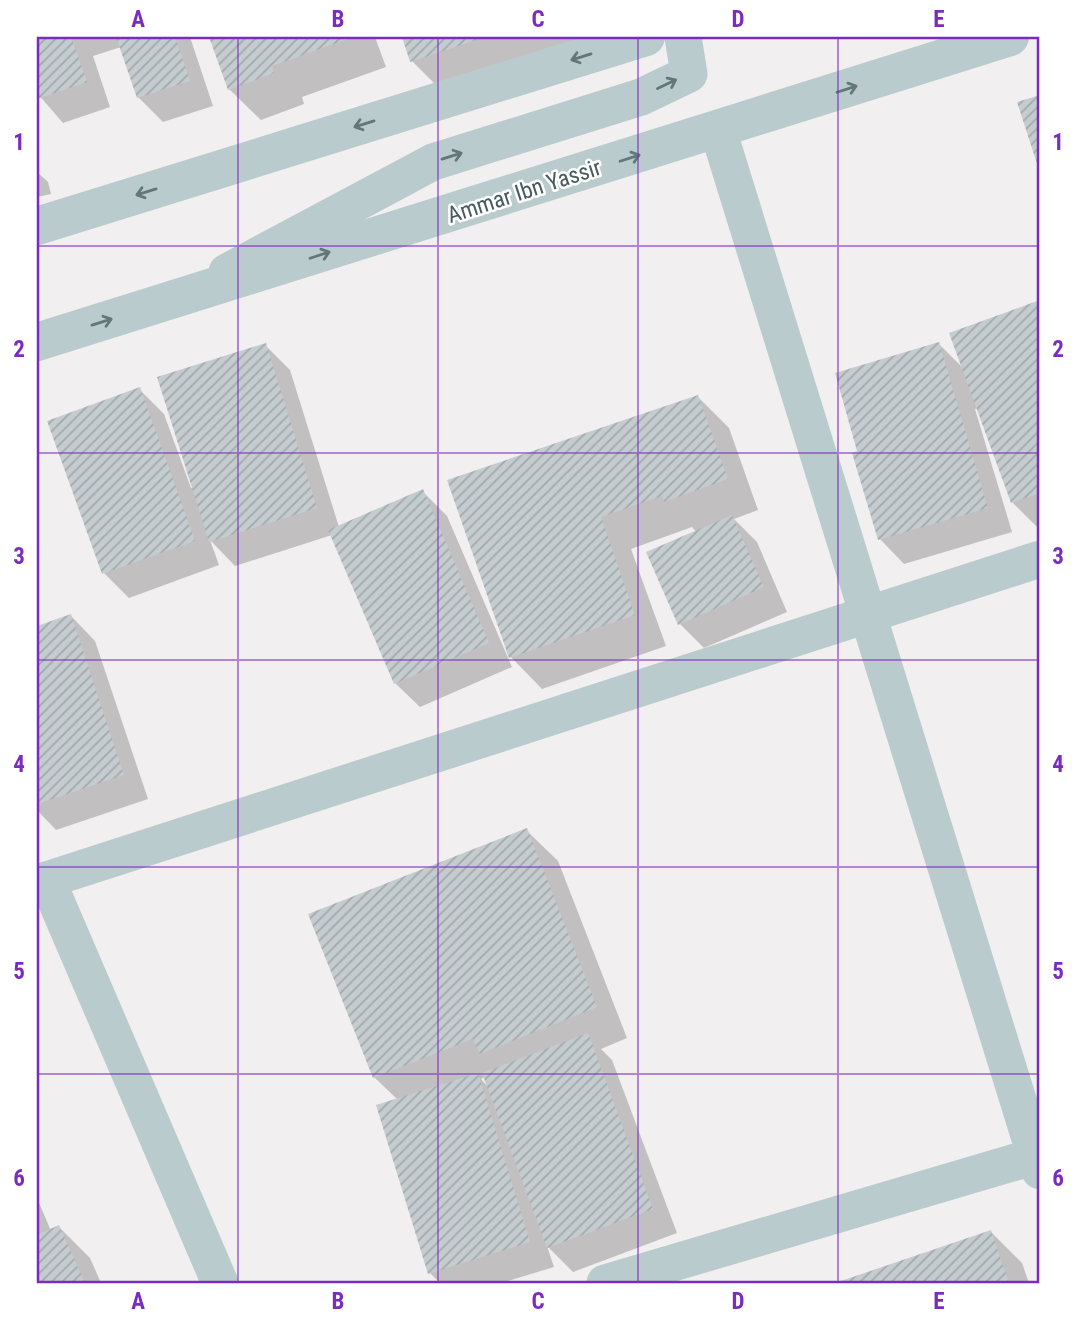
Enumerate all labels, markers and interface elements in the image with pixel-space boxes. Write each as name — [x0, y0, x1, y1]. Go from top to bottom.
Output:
text: A — [131, 6, 145, 33]
text: B — [332, 6, 344, 33]
text: C — [531, 6, 545, 33]
text: D — [732, 6, 745, 33]
text: E — [933, 6, 945, 33]
one-way arrow — [570, 51, 592, 64]
one-way arrow — [656, 77, 677, 91]
one-way arrow — [835, 82, 857, 94]
one-way arrow — [353, 119, 375, 132]
text: 1 — [13, 129, 25, 156]
text: 1 — [1052, 129, 1064, 156]
one-way arrow — [440, 149, 462, 162]
one-way arrow — [619, 150, 641, 163]
street label: Ammar Ibn Yassir — [444, 154, 605, 229]
one-way arrow — [136, 187, 158, 199]
one-way arrow — [308, 248, 330, 261]
one-way arrow — [91, 315, 113, 328]
text: 2 — [13, 336, 25, 363]
text: 2 — [1052, 336, 1064, 363]
text: 3 — [13, 543, 25, 570]
text: 3 — [1052, 543, 1064, 570]
text: 4 — [13, 751, 25, 778]
text: 4 — [1052, 751, 1064, 778]
text: 5 — [13, 958, 25, 985]
text: 5 — [1052, 958, 1064, 985]
text: 6 — [13, 1165, 25, 1192]
text: 6 — [1052, 1165, 1064, 1192]
text: A — [131, 1288, 145, 1315]
text: B — [332, 1288, 344, 1315]
text: C — [531, 1288, 545, 1315]
text: D — [732, 1288, 745, 1315]
text: E — [933, 1288, 945, 1315]

